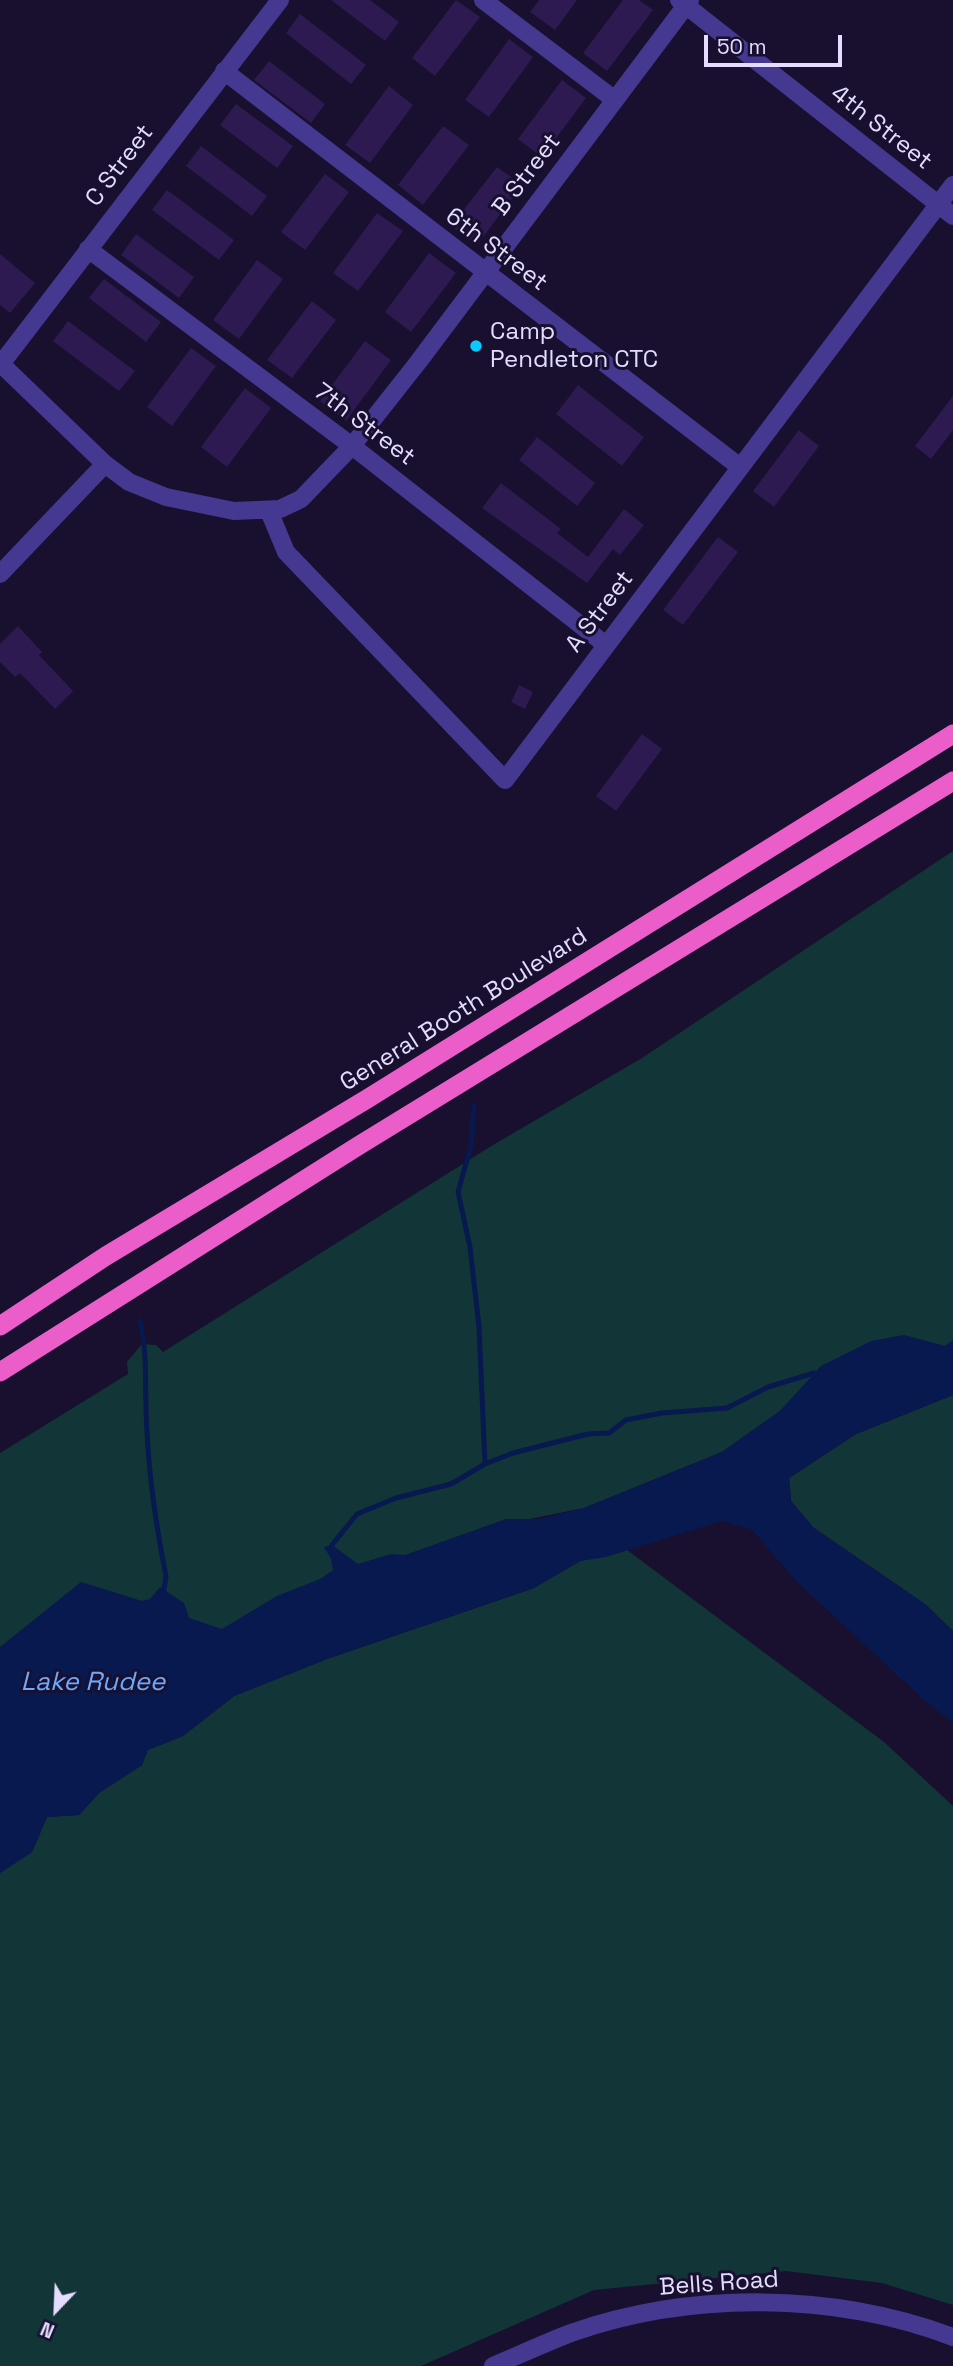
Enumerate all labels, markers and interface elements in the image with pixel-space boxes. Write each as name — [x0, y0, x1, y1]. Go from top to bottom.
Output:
scale bar — [708, 21, 846, 65]
text: 50 m — [717, 33, 767, 60]
street label: 4th Street — [825, 80, 937, 176]
street label: C Street — [80, 119, 160, 213]
street label: B Street — [487, 128, 567, 222]
street label: 6th Street — [439, 202, 553, 298]
place label: Camp Pendleton CTC — [490, 318, 658, 374]
marker: Camp Pendleton CTC — [468, 338, 484, 354]
street label: 7th Street — [308, 378, 420, 472]
street label: A Street — [560, 566, 640, 658]
street label: General Booth Boulevard — [335, 922, 593, 1098]
water label: Lake Rudee — [21, 1667, 165, 1699]
street label: Bells Road — [658, 2265, 780, 2303]
north arrow — [21, 2275, 91, 2345]
text: N — [37, 2316, 58, 2344]

